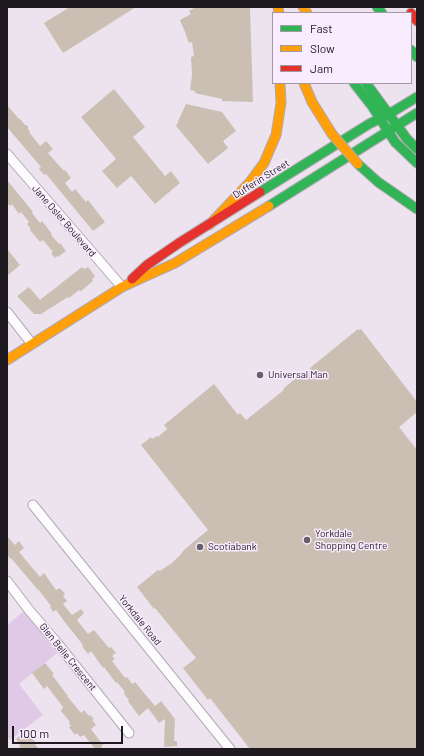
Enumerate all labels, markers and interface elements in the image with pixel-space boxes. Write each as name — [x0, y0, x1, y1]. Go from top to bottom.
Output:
legend — [272, 12, 412, 84]
text: Fast — [310, 21, 333, 35]
text: Slow — [310, 41, 335, 55]
text: Jam — [310, 61, 333, 75]
street label: Dufferin Street — [231, 157, 291, 201]
street label: Jane Osler Boulevard — [30, 183, 98, 259]
place label: Universal Man — [268, 369, 328, 381]
marker: Universal Man — [255, 370, 265, 380]
place label: Yorkdale Shopping Centre — [315, 528, 387, 552]
marker: Yorkdale Shopping Centre — [302, 535, 312, 545]
place label: Scotiabank — [208, 541, 257, 553]
marker: Scotiabank — [195, 542, 205, 552]
street label: Yorkdale Road — [116, 592, 164, 648]
street label: Glen Belle Crescent — [37, 621, 99, 693]
scale bar — [14, 718, 125, 744]
text: 100 m — [19, 726, 49, 740]

